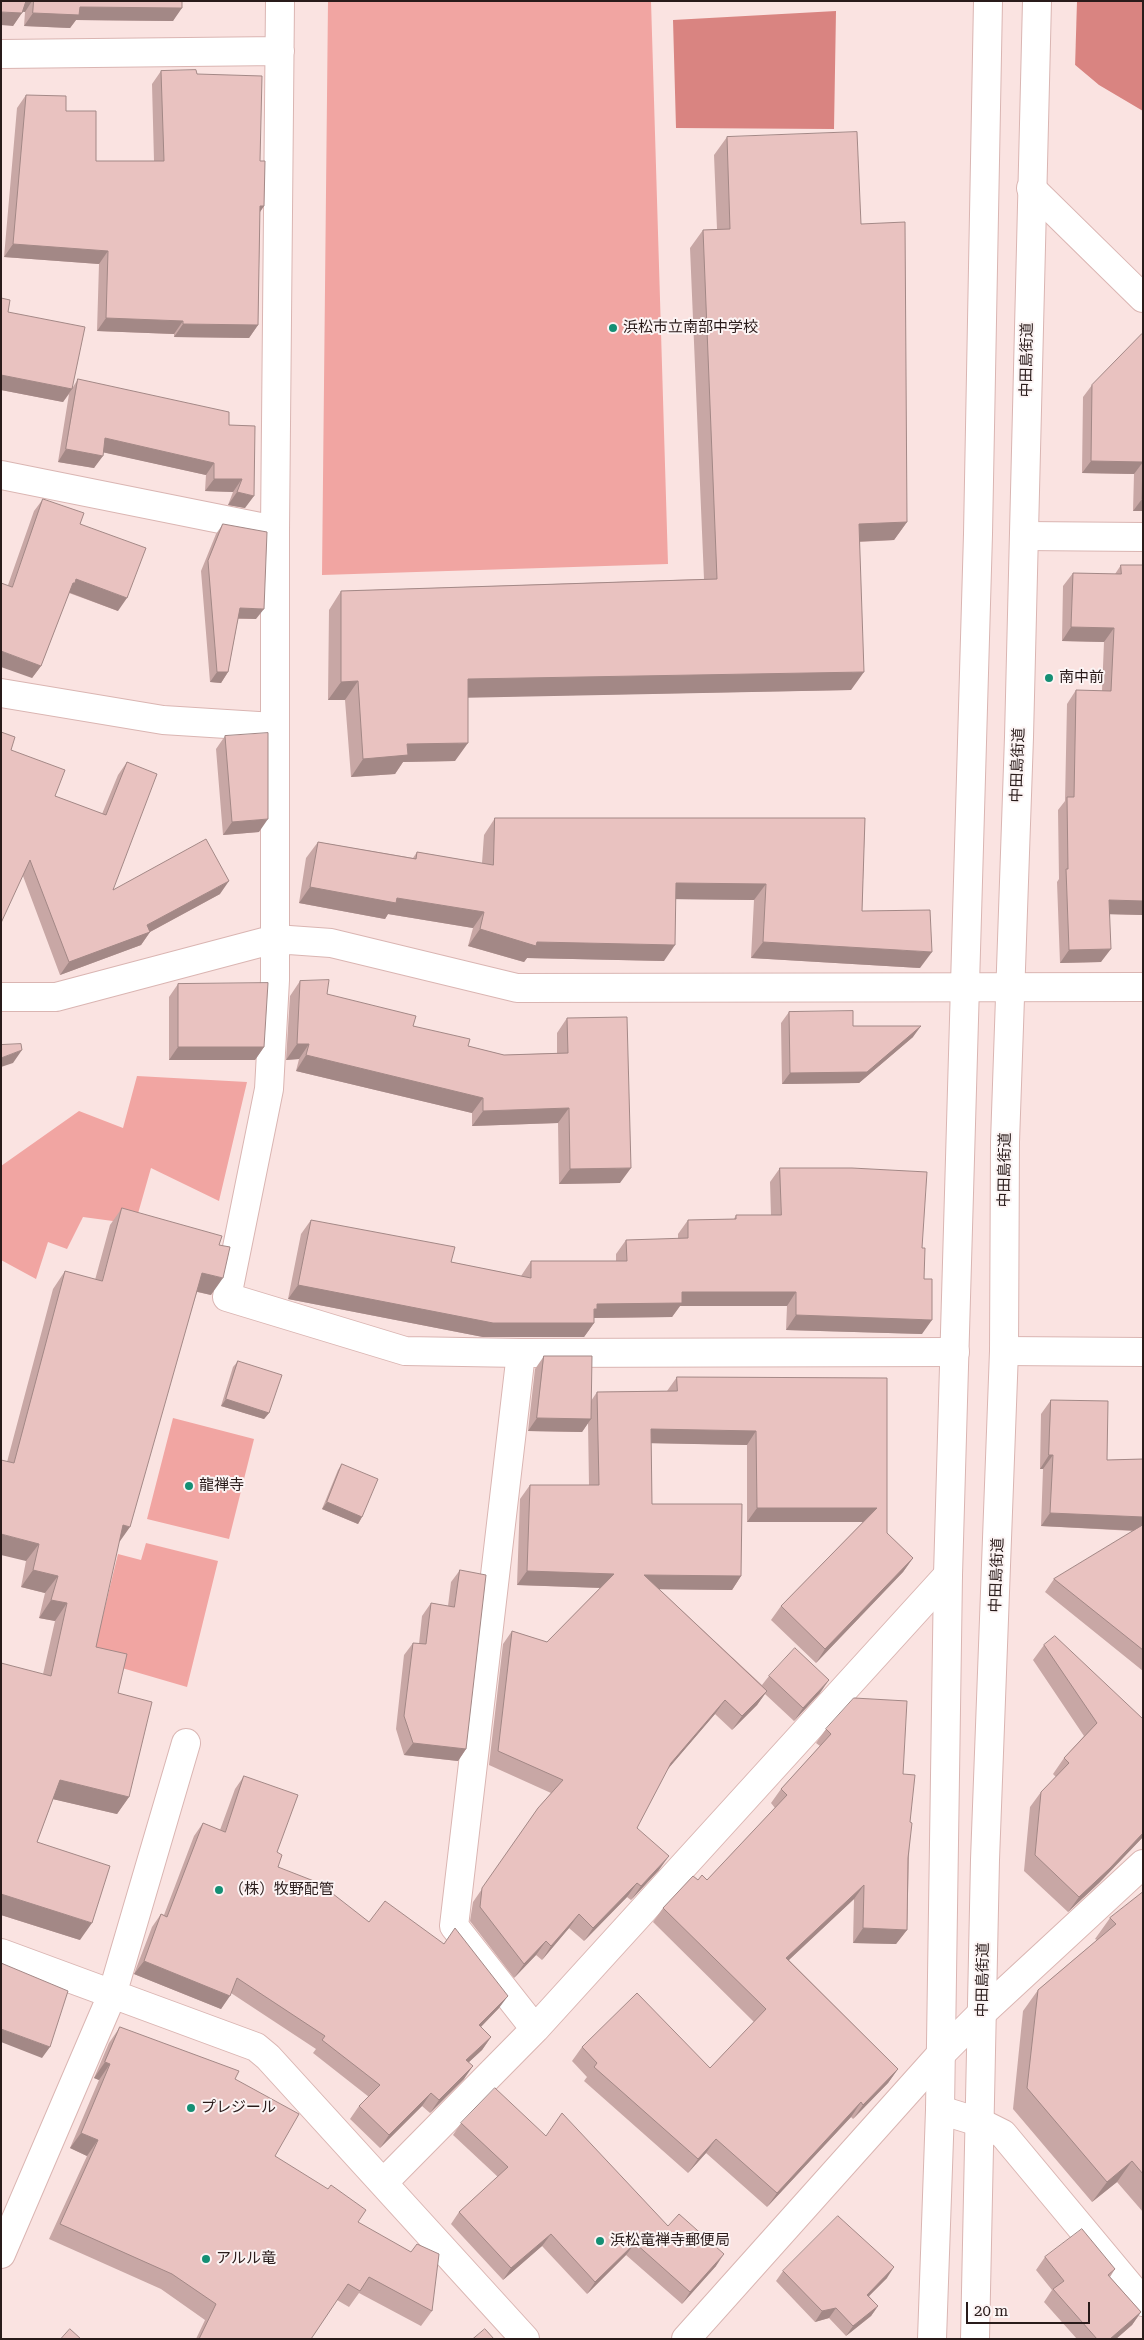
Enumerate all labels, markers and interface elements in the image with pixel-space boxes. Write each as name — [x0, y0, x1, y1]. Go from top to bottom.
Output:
place label: 浜松市立南部中学校 — [623, 319, 758, 337]
marker: 浜松市立南部中学校 — [607, 322, 619, 334]
street label: 中田島街道 — [1017, 322, 1037, 398]
place label: 南中前 — [1059, 669, 1104, 687]
marker: 南中前 — [1043, 672, 1055, 684]
street label: 中田島街道 — [1008, 727, 1028, 803]
street label: 中田島街道 — [995, 1132, 1015, 1208]
place label: 龍禅寺 — [199, 1477, 244, 1495]
marker: 龍禅寺 — [183, 1480, 195, 1492]
street label: 中田島街道 — [987, 1537, 1007, 1613]
place label: （株）牧野配管 — [229, 1881, 334, 1899]
marker: （株）牧野配管 — [213, 1884, 225, 1896]
street label: 中田島街道 — [973, 1942, 993, 2018]
place label: プレジール — [201, 2099, 276, 2117]
marker: プレジール — [185, 2102, 197, 2114]
place label: 浜松竜禅寺郵便局 — [610, 2232, 730, 2250]
marker: 浜松竜禅寺郵便局 — [594, 2235, 606, 2247]
place label: アルル竜 — [216, 2250, 276, 2268]
marker: アルル竜 — [200, 2253, 212, 2265]
scale bar — [969, 2292, 1093, 2324]
text: 20 m — [974, 2302, 1008, 2320]

